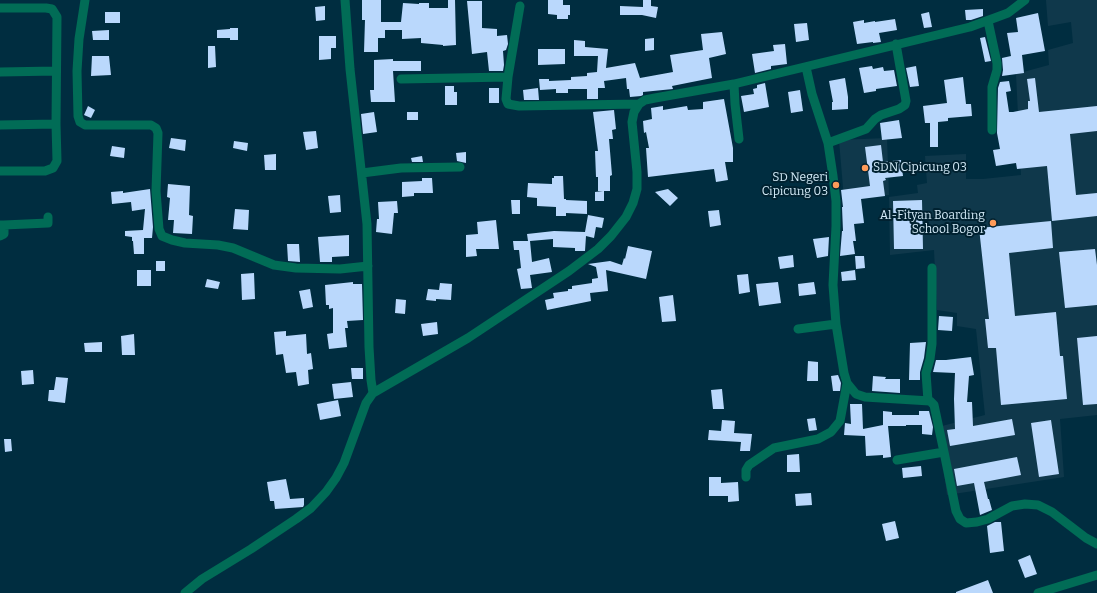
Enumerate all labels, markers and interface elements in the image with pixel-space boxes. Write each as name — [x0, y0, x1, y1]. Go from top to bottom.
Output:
place label: SDN Cipicung 03 — [873, 161, 967, 175]
marker: SDN Cipicung 03 — [860, 163, 870, 173]
place label: SD Negeri Cipicung 03 — [762, 171, 828, 199]
marker: SD Negeri Cipicung 03 — [831, 180, 841, 190]
place label: Al-Fityan Boarding School Bogor — [880, 209, 985, 237]
marker: Al-Fityan Boarding School Bogor — [988, 218, 998, 228]

